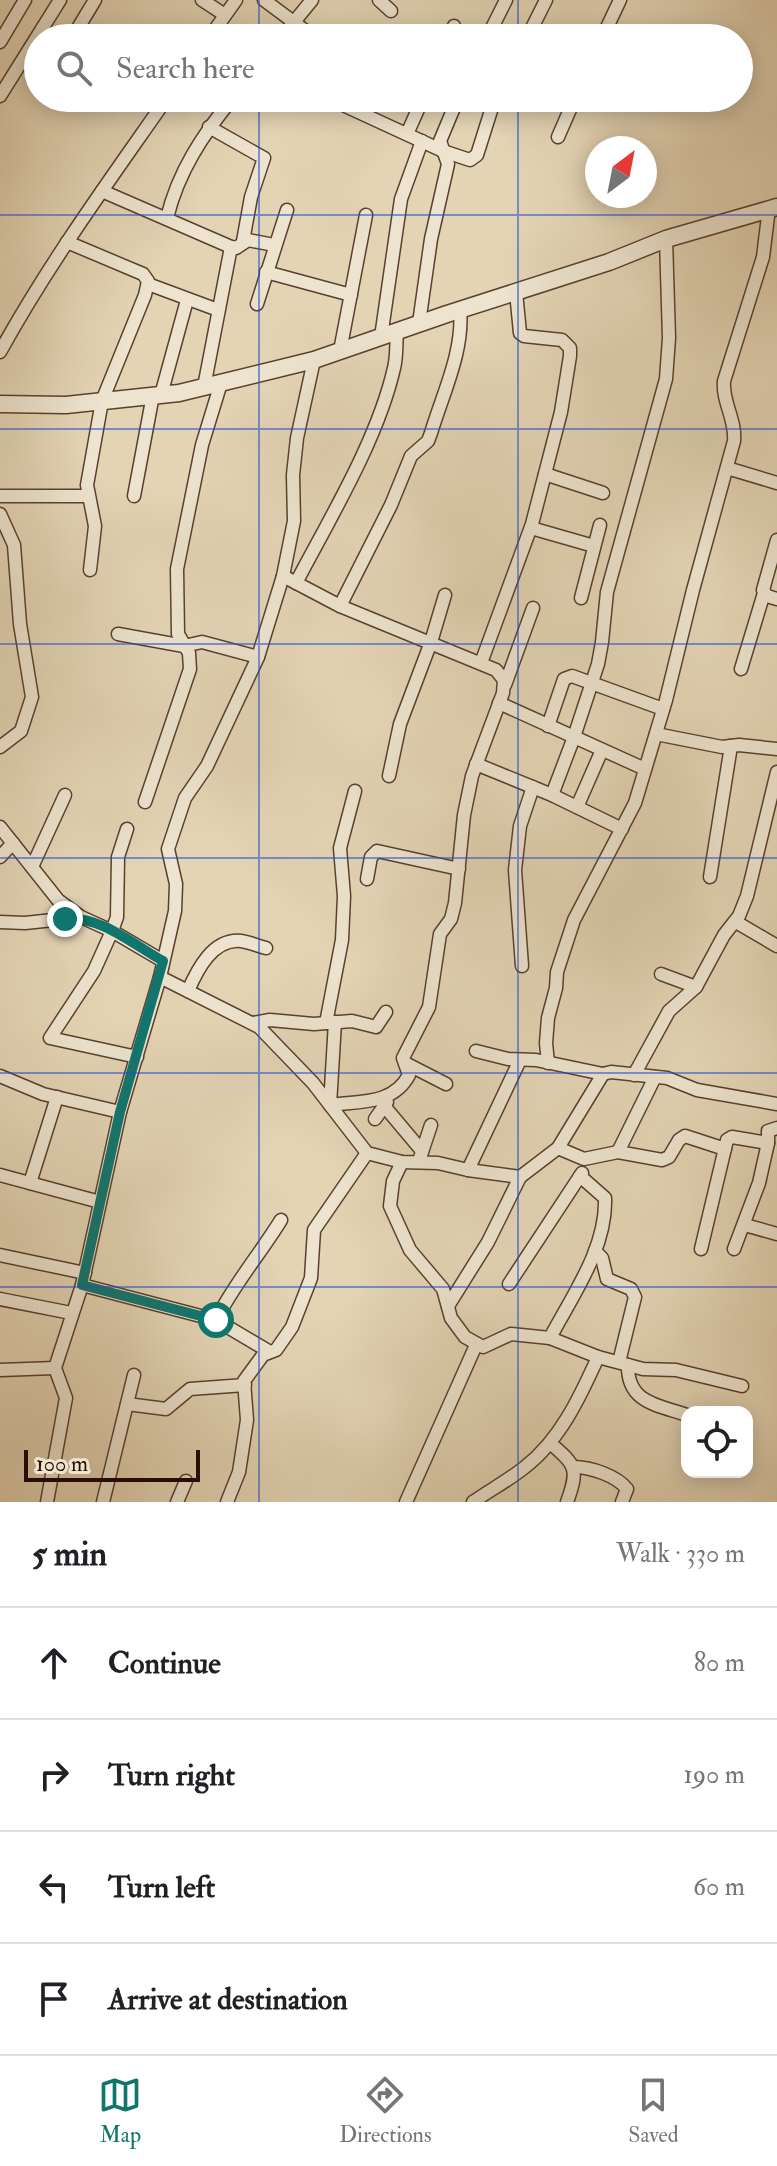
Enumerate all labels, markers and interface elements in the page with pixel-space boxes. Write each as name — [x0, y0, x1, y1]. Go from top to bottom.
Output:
search box — [24, 24, 753, 112]
icon: search — [52, 46, 96, 90]
text: Search here — [116, 50, 255, 87]
north arrow — [585, 136, 657, 208]
route end — [47, 901, 83, 937]
route start — [198, 1302, 234, 1338]
map controls — [681, 1406, 753, 1478]
button: locate — [681, 1406, 753, 1478]
scale bar — [24, 1446, 200, 1482]
text: 100 m — [36, 1450, 88, 1478]
text: 5 min — [32, 1533, 107, 1576]
text: Walk · 330 m — [616, 1538, 745, 1570]
icon: ahead — [32, 1641, 76, 1685]
text: Continue — [108, 1645, 221, 1682]
text: 80 m — [694, 1647, 745, 1679]
icon: right — [32, 1753, 76, 1797]
text: Turn right — [108, 1757, 235, 1794]
text: 190 m — [684, 1759, 745, 1791]
icon: left — [32, 1865, 76, 1909]
text: Turn left — [108, 1869, 215, 1906]
text: 60 m — [693, 1871, 745, 1903]
icon: arrive — [32, 1977, 76, 2021]
text: Arrive at destination — [108, 1981, 348, 2018]
tab: Map — [98, 2073, 142, 2149]
tab: Directions — [339, 2073, 432, 2149]
tab: Saved — [628, 2073, 679, 2149]

